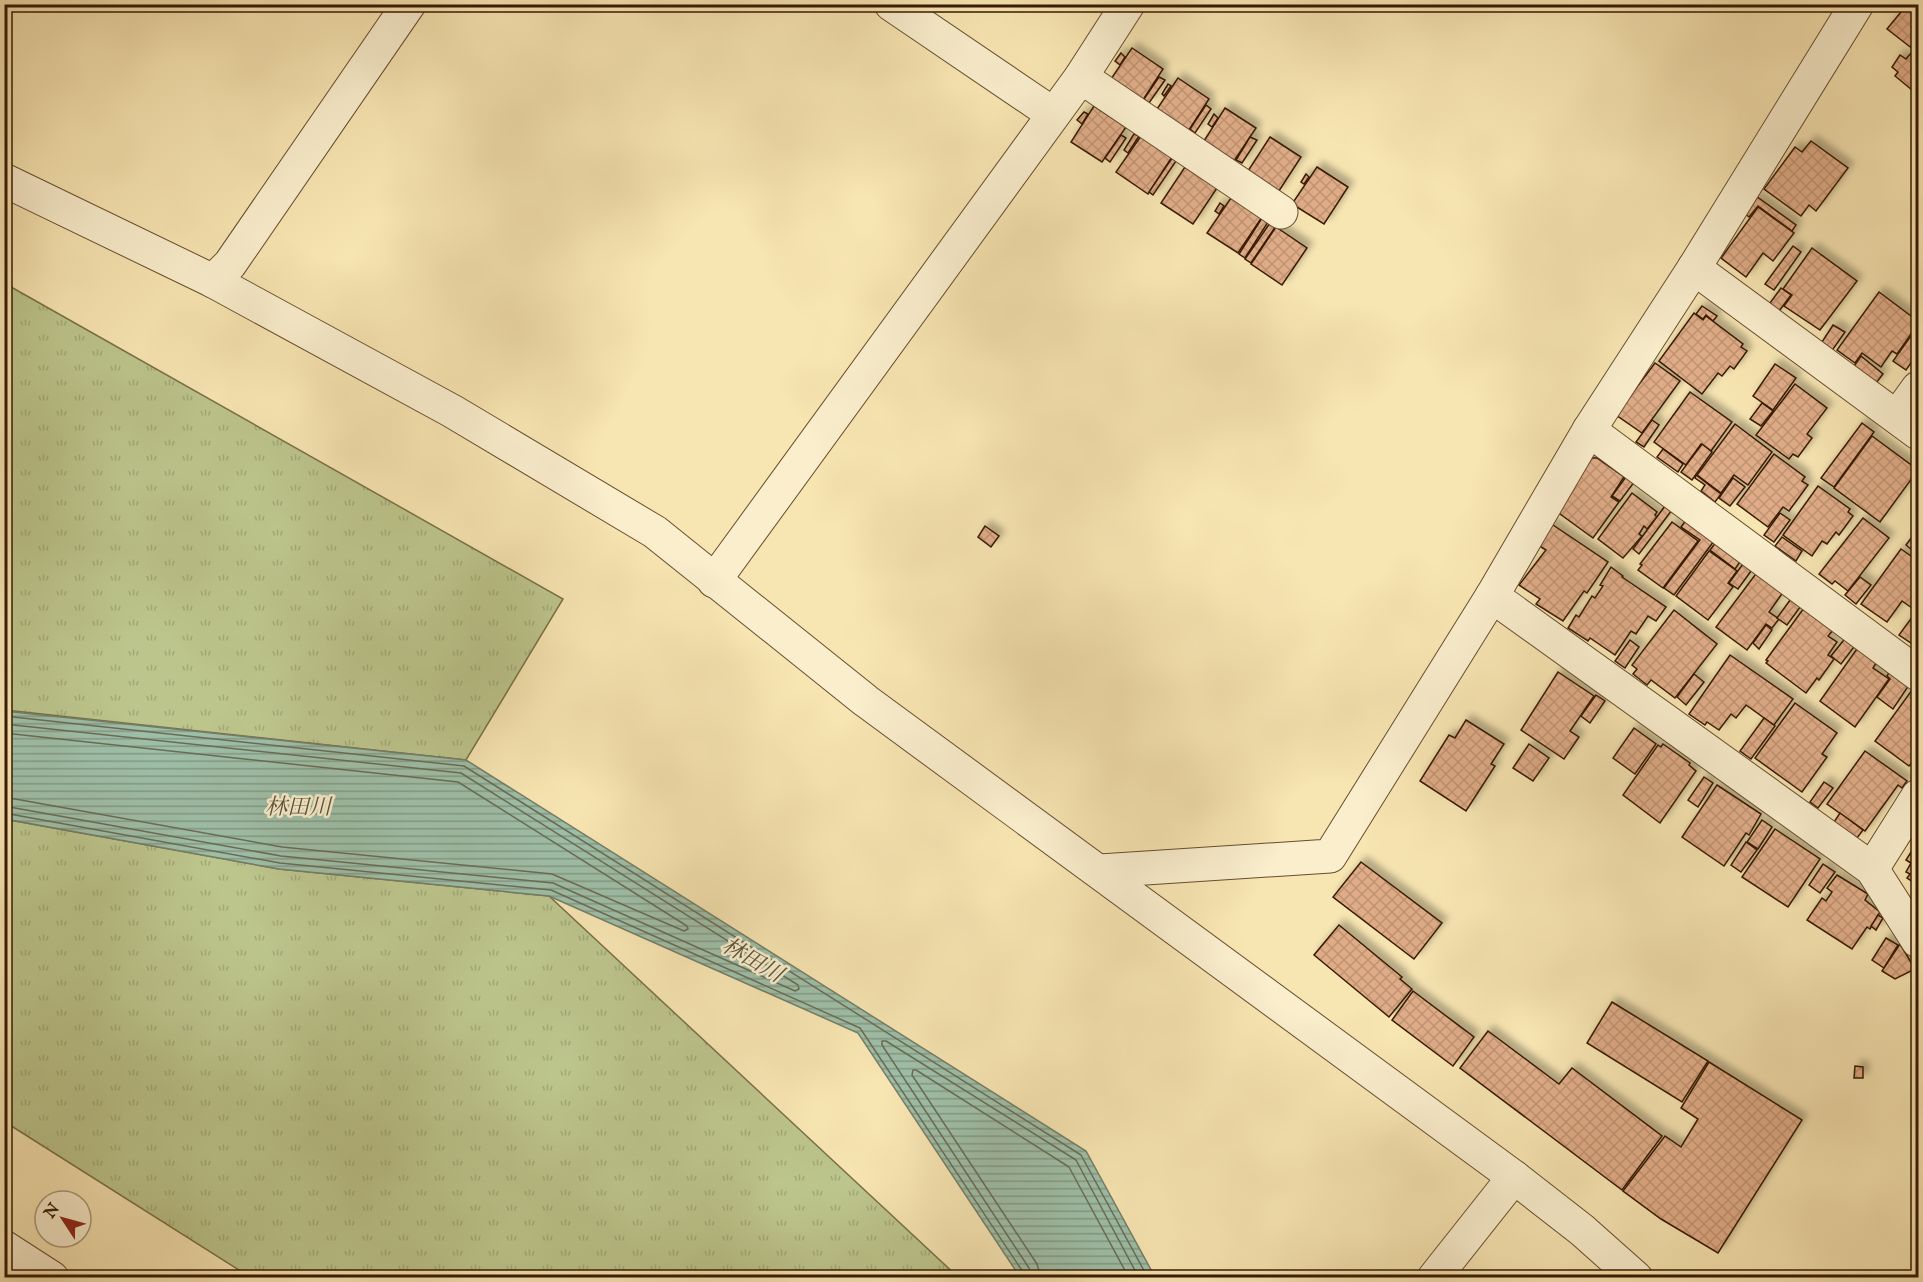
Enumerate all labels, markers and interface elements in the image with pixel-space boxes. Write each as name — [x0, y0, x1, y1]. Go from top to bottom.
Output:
water label: 林田川 — [265, 794, 333, 822]
water label: 林田川 — [716, 932, 789, 990]
north arrow — [33, 1189, 93, 1249]
text: N — [40, 1200, 65, 1224]

